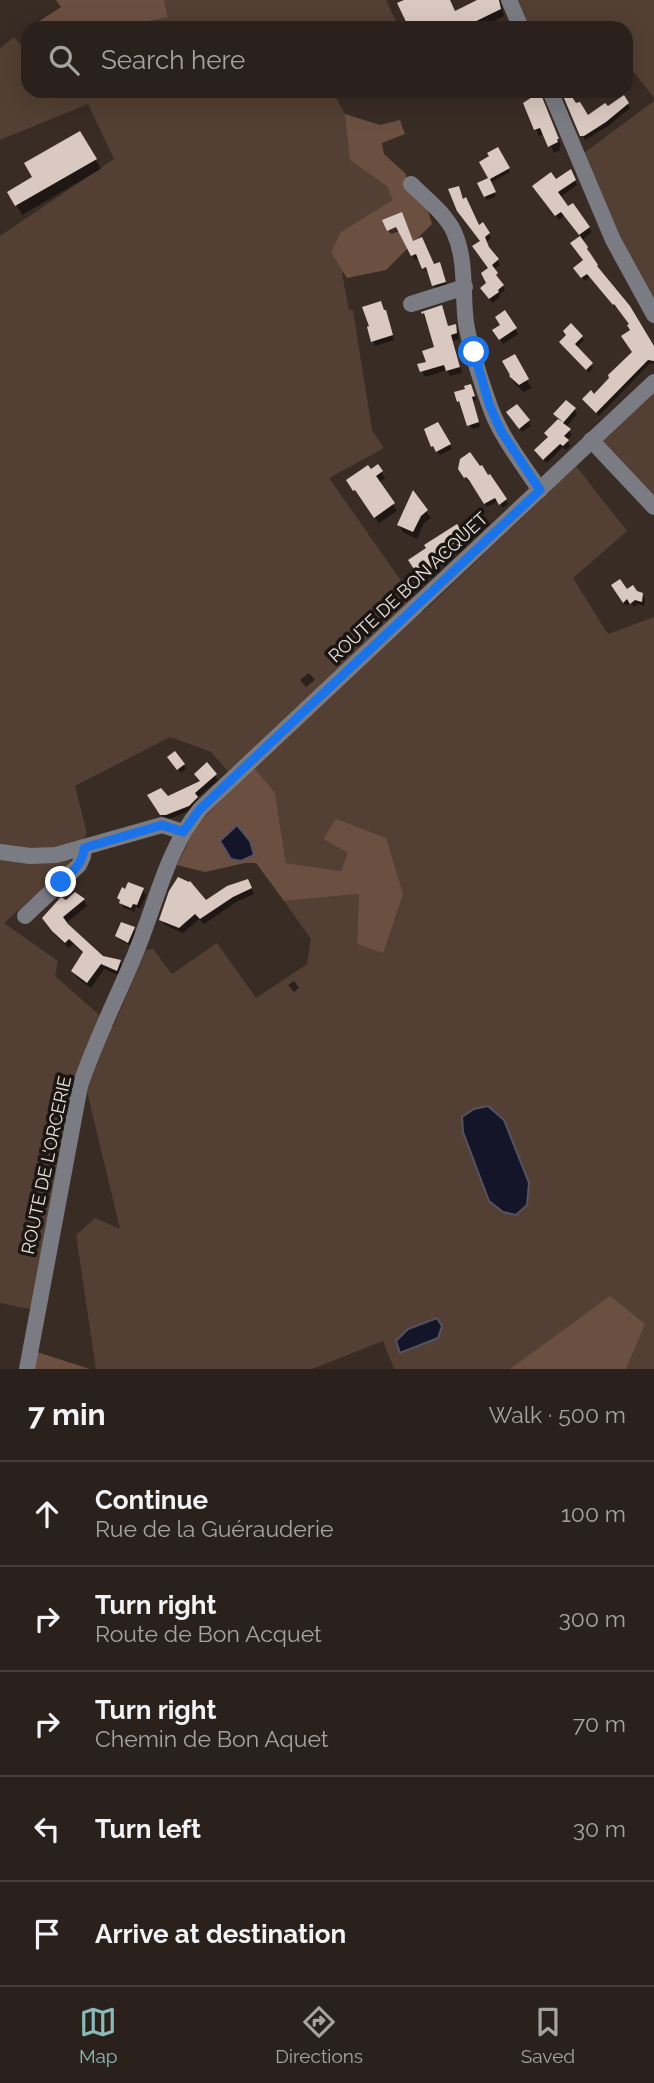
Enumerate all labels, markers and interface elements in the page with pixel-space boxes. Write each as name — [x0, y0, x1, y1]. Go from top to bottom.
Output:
search box — [21, 21, 633, 98]
icon: search — [45, 41, 83, 79]
text: Search here — [101, 45, 245, 75]
route start — [458, 336, 489, 367]
street label: ROUTE DE BON ACQUET — [324, 508, 492, 666]
route end — [45, 866, 76, 897]
street label: ROUTE DE L'ORCERIE — [17, 1074, 75, 1256]
text: 7 min — [28, 1397, 106, 1432]
text: Walk · 500 m — [488, 1401, 626, 1428]
text: Continue — [95, 1485, 208, 1515]
icon: ahead — [28, 1495, 66, 1533]
text: 100 m — [561, 1500, 626, 1527]
text: Rue de la Guérauderie — [95, 1515, 333, 1542]
text: Turn right — [95, 1590, 216, 1620]
icon: right — [28, 1600, 66, 1638]
text: 300 m — [559, 1605, 626, 1632]
text: Route de Bon Acquet — [95, 1620, 322, 1647]
text: Turn right — [95, 1695, 216, 1725]
icon: right — [28, 1705, 66, 1743]
text: 70 m — [573, 1710, 626, 1737]
text: Chemin de Bon Aquet — [95, 1725, 329, 1752]
icon: left — [28, 1810, 66, 1848]
text: Turn left — [95, 1814, 201, 1844]
text: 30 m — [573, 1815, 626, 1842]
icon: arrive — [28, 1915, 66, 1953]
text: Arrive at destination — [95, 1919, 346, 1949]
tab: Map — [79, 2003, 118, 2067]
tab: Directions — [275, 2003, 363, 2067]
tab: Saved — [521, 2003, 575, 2067]

